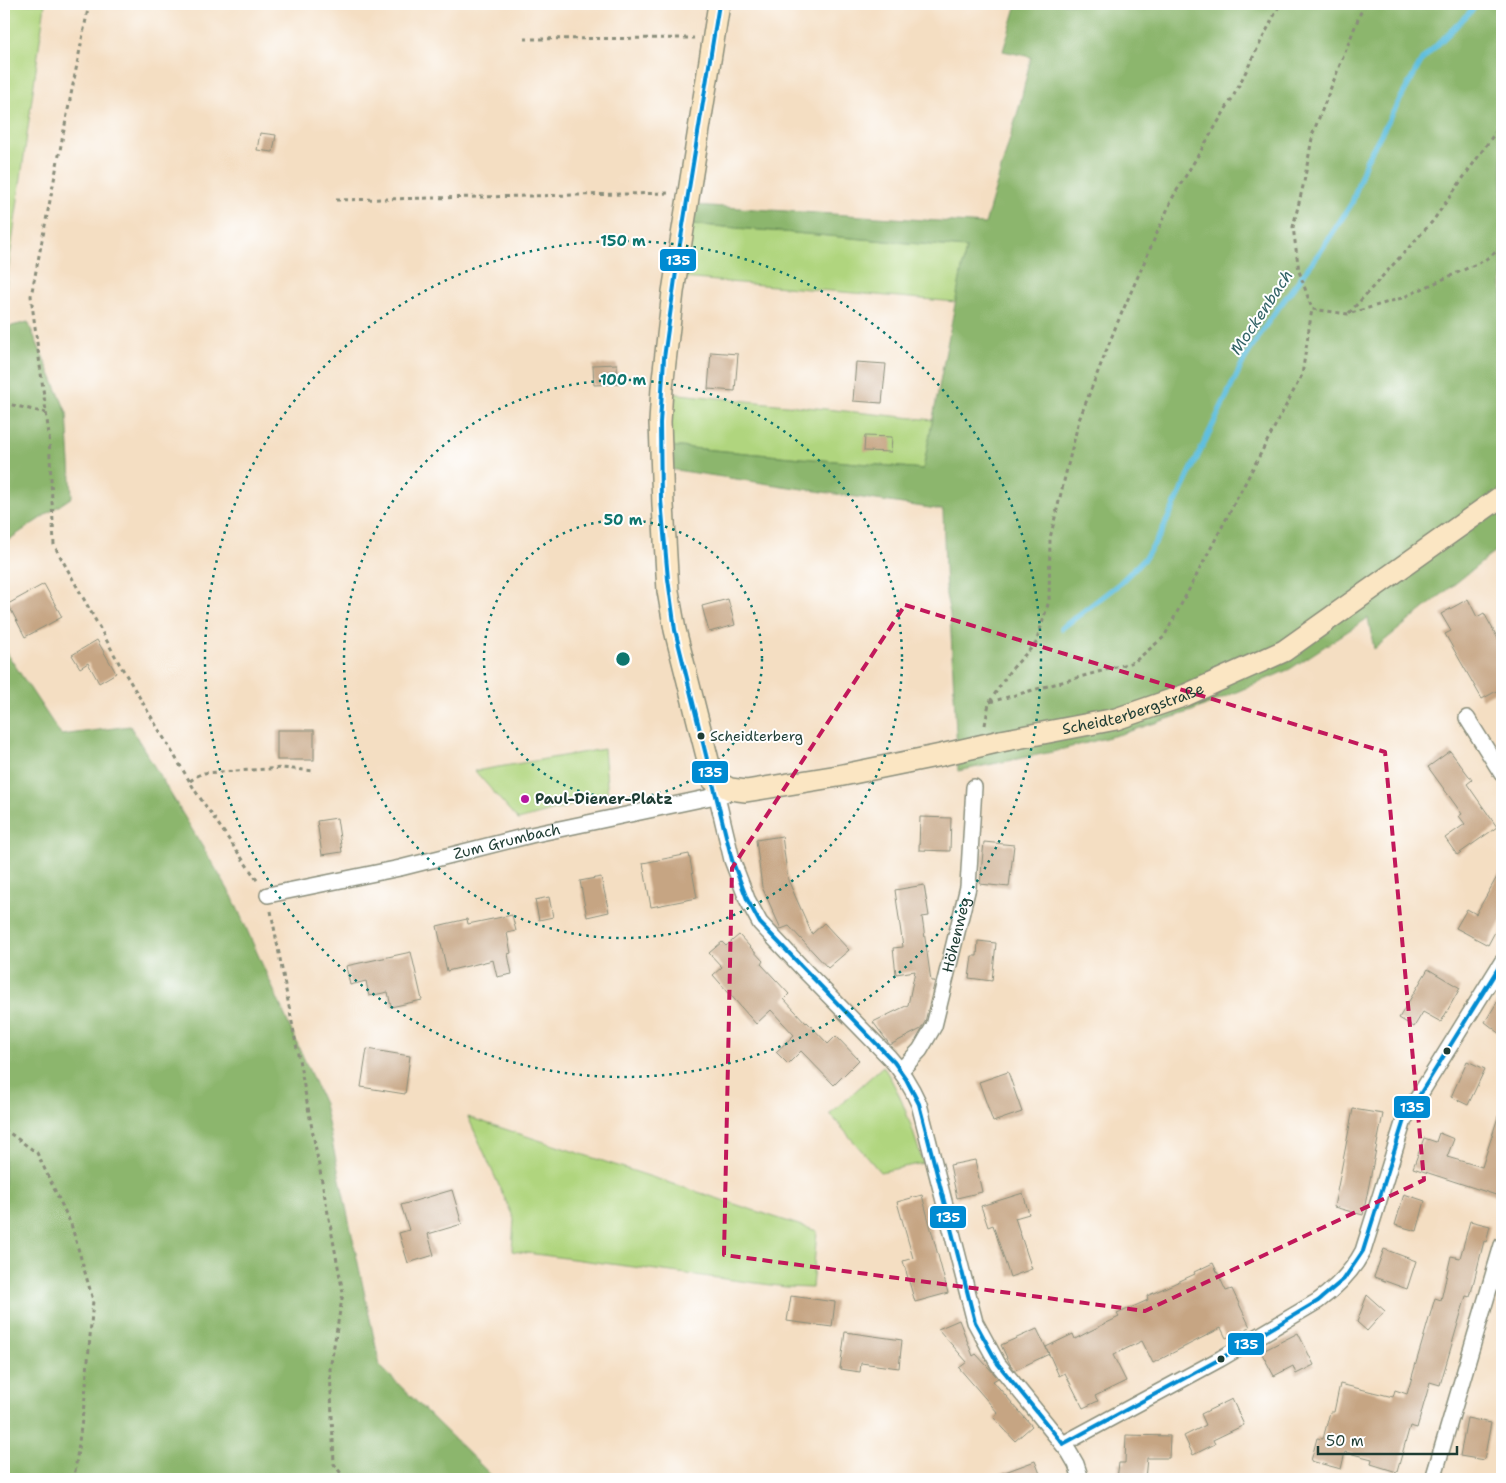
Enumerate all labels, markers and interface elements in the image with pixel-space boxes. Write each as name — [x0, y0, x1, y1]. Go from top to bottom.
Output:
text: 150 m — [600, 231, 646, 251]
line badge: 135 — [659, 248, 697, 272]
text: 135 — [666, 251, 691, 269]
water label: Mockenbach — [1225, 266, 1298, 359]
text: 100 m — [600, 370, 646, 390]
text: 50 m — [604, 510, 643, 530]
centre of rings — [614, 650, 632, 668]
street label: Scheidterbergstraße — [1060, 678, 1207, 739]
place label: Scheidterberg — [710, 727, 803, 745]
marker: Scheidterberg — [696, 731, 706, 741]
line badge: 135 — [691, 760, 729, 784]
text: 135 — [698, 763, 723, 781]
place label: Paul-Diener-Platz — [535, 789, 673, 809]
marker: Paul-Diener-Platz — [519, 793, 531, 805]
street label: Zum Grumbach — [451, 819, 562, 864]
street label: Höhenweg — [937, 895, 975, 975]
unlabelled marker — [1442, 1046, 1452, 1056]
line badge: 135 — [1393, 1095, 1431, 1119]
text: 135 — [1400, 1098, 1425, 1116]
line badge: 135 — [929, 1205, 967, 1229]
text: 135 — [936, 1208, 961, 1226]
line badge: 135 — [1227, 1332, 1265, 1356]
text: 135 — [1234, 1335, 1259, 1353]
unlabelled marker — [1216, 1354, 1226, 1364]
scale bar — [1318, 1423, 1457, 1455]
text: 50 m — [1326, 1431, 1364, 1451]

